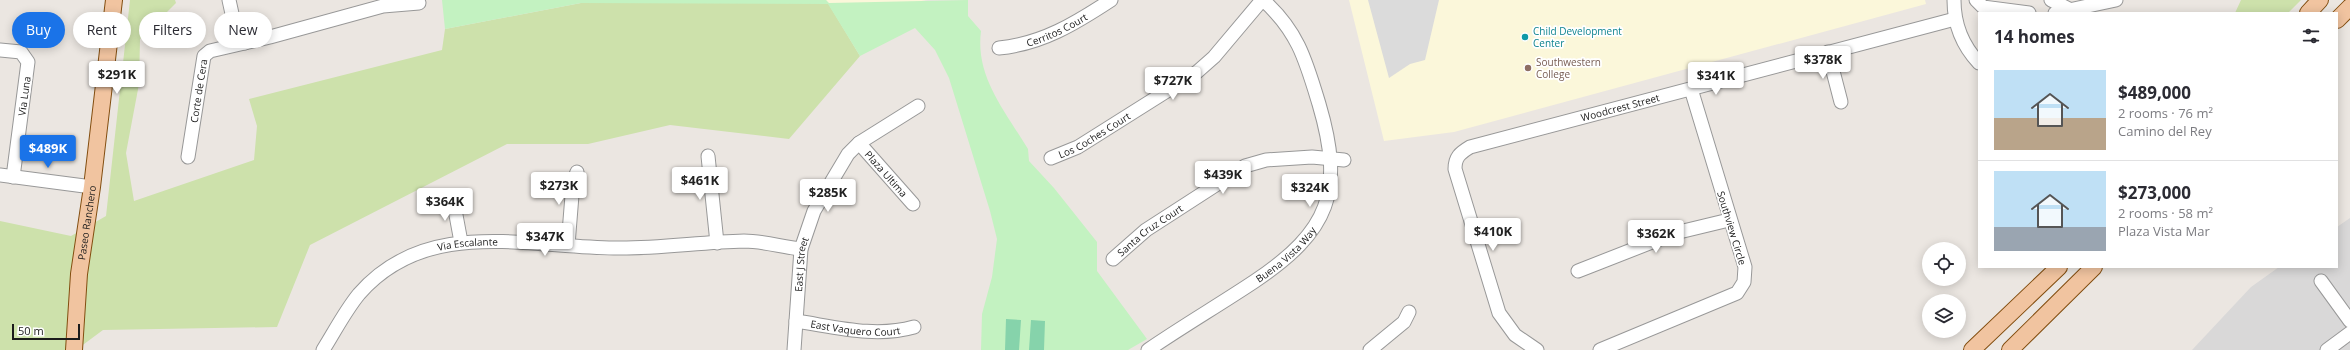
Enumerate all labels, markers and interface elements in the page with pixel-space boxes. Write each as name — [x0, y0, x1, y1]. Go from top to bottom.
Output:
street label: Cerritos Court — [1025, 10, 1090, 50]
chip: Buy — [12, 12, 65, 48]
chip: Rent — [73, 12, 131, 48]
chip: Filters — [139, 12, 206, 48]
chip: New — [214, 12, 272, 48]
place label: Child Development Center — [1533, 24, 1622, 50]
text: 14 homes — [1994, 25, 2075, 48]
icon: filters — [2300, 25, 2322, 47]
marker: Child Development Center — [1520, 32, 1530, 42]
pin: $378K — [1795, 46, 1851, 80]
text: $378K — [1804, 50, 1842, 68]
place label: Southwestern College — [1536, 55, 1601, 81]
street label: Corte de Cera — [187, 58, 210, 124]
pin: $291K — [89, 61, 145, 95]
pin: $341K — [1688, 62, 1744, 96]
marker: Southwestern College — [1523, 63, 1533, 73]
text: $291K — [98, 65, 136, 83]
text: $341K — [1697, 66, 1735, 84]
pin: $727K — [1145, 67, 1201, 101]
text: $727K — [1154, 71, 1192, 89]
street label: Via Luna — [14, 75, 34, 117]
text: $489,000 — [2118, 81, 2191, 104]
icon: home — [2026, 86, 2074, 134]
street label: Woodcrest Street — [1579, 90, 1661, 124]
text: 2 rooms · 76 m² — [2118, 104, 2213, 122]
street label: Los Coches Court — [1056, 109, 1133, 161]
text: Camino del Rey — [2118, 122, 2212, 140]
pin: $489K — [20, 135, 76, 169]
text: $489K — [29, 139, 67, 157]
street label: Plaza Ultima — [862, 147, 911, 200]
pin: $439K — [1195, 161, 1251, 195]
text: $439K — [1204, 165, 1242, 183]
pin: $461K — [672, 167, 728, 201]
text: $461K — [681, 171, 719, 189]
pin: $273K — [531, 172, 587, 206]
pin: $324K — [1282, 174, 1338, 208]
text: $273K — [540, 176, 578, 194]
text: $324K — [1291, 178, 1329, 196]
pin: $285K — [800, 179, 856, 213]
text: $273,000 — [2118, 181, 2191, 204]
text: $285K — [809, 183, 847, 201]
street label: Paseo Ranchero — [74, 185, 99, 261]
icon: home — [2026, 187, 2074, 235]
pin: $364K — [417, 188, 473, 222]
street label: Southview Circle — [1714, 189, 1750, 267]
text: $364K — [426, 192, 464, 210]
street label: Santa Cruz Court — [1114, 201, 1186, 259]
text: 2 rooms · 58 m² — [2118, 204, 2213, 222]
pin: $410K — [1465, 218, 1521, 252]
pin: $362K — [1628, 220, 1684, 254]
text: $410K — [1474, 222, 1512, 240]
text: Plaza Vista Mar — [2118, 222, 2210, 240]
pin: $347K — [517, 223, 573, 257]
street label: Buena Vista Way — [1253, 223, 1320, 286]
text: $362K — [1637, 224, 1675, 242]
text: $347K — [526, 227, 564, 245]
street label: Via Escalante — [436, 234, 498, 254]
street label: East J Street — [791, 235, 812, 292]
map controls — [1922, 242, 1966, 338]
button: locate — [1922, 242, 1966, 286]
button: layers — [1922, 294, 1966, 338]
street label: East Vaquero Court — [809, 316, 902, 339]
scale bar — [12, 322, 80, 341]
text: 50 m — [18, 323, 44, 338]

